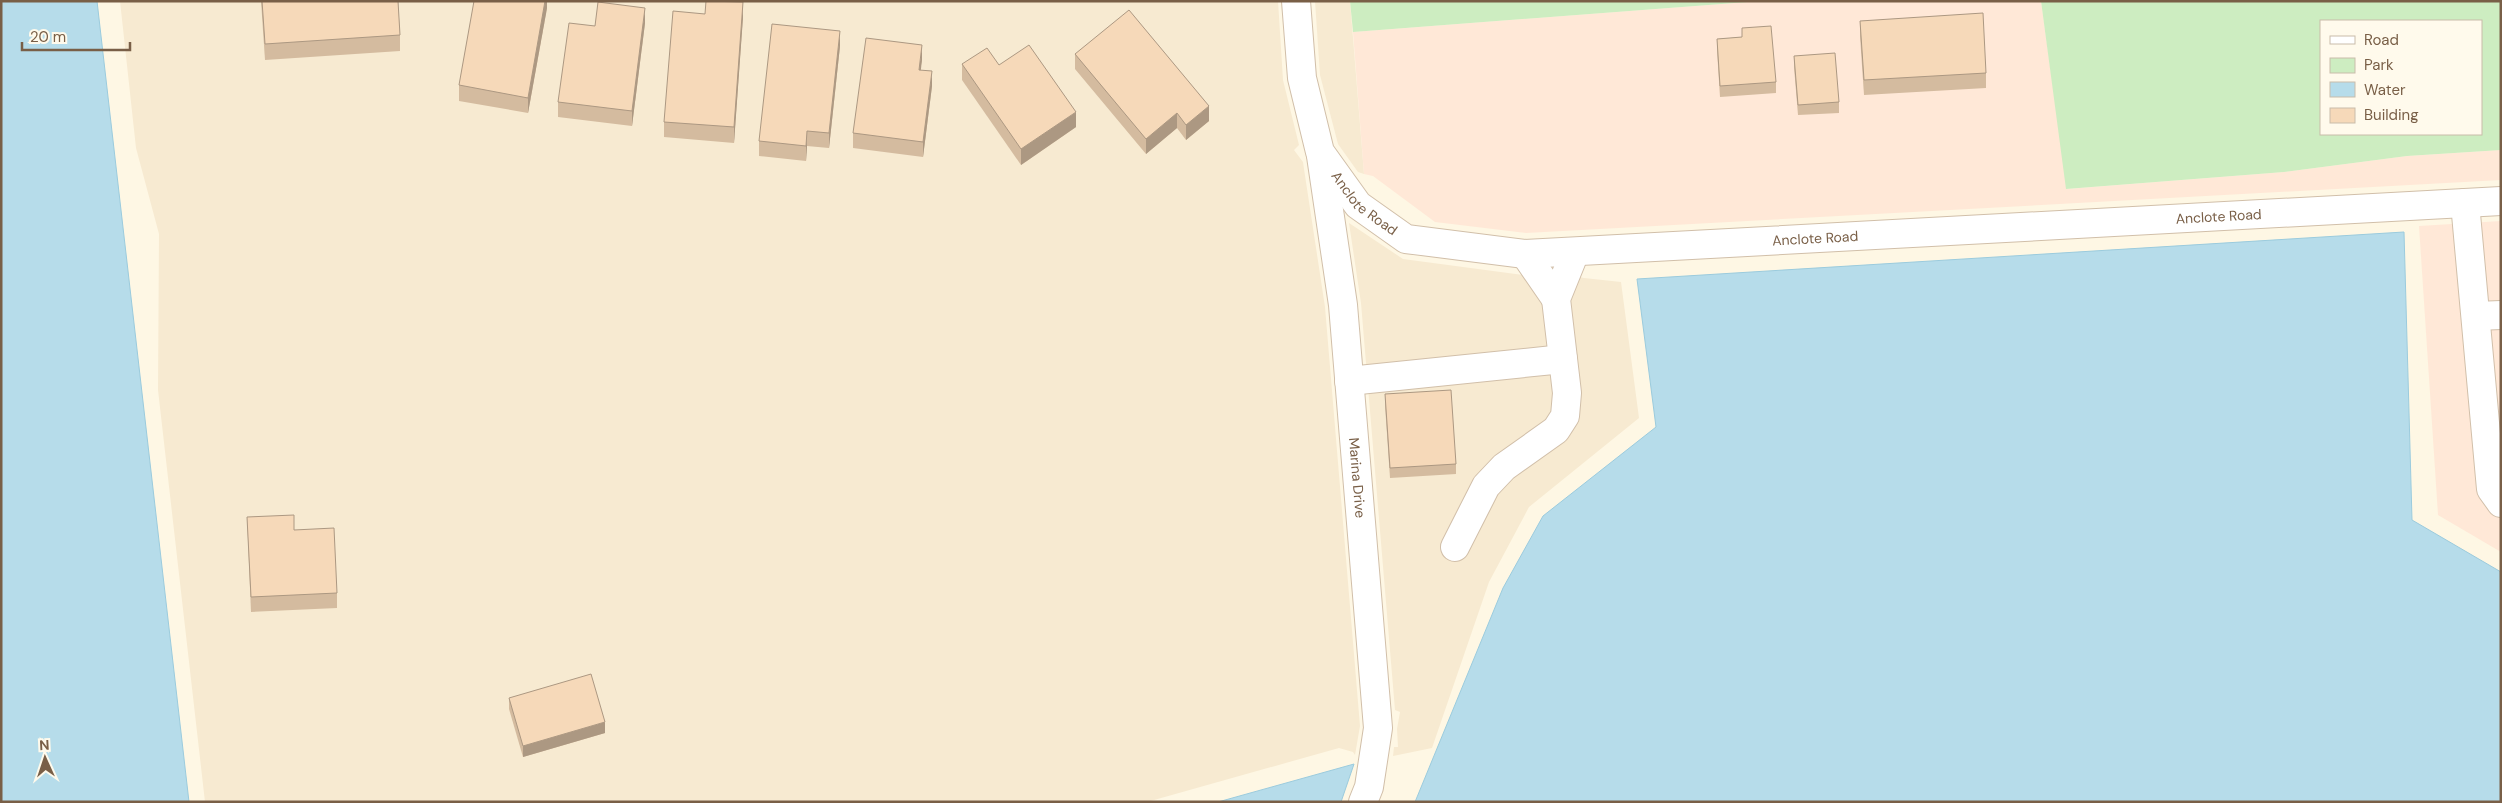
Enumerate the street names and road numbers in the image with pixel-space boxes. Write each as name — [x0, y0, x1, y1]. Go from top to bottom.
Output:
street label: Anclote Road — [1328, 168, 1401, 239]
street label: Anclote Road — [2175, 205, 2262, 228]
street label: Anclote Road — [1772, 227, 1859, 250]
street label: Marina Drive — [1345, 437, 1370, 519]

